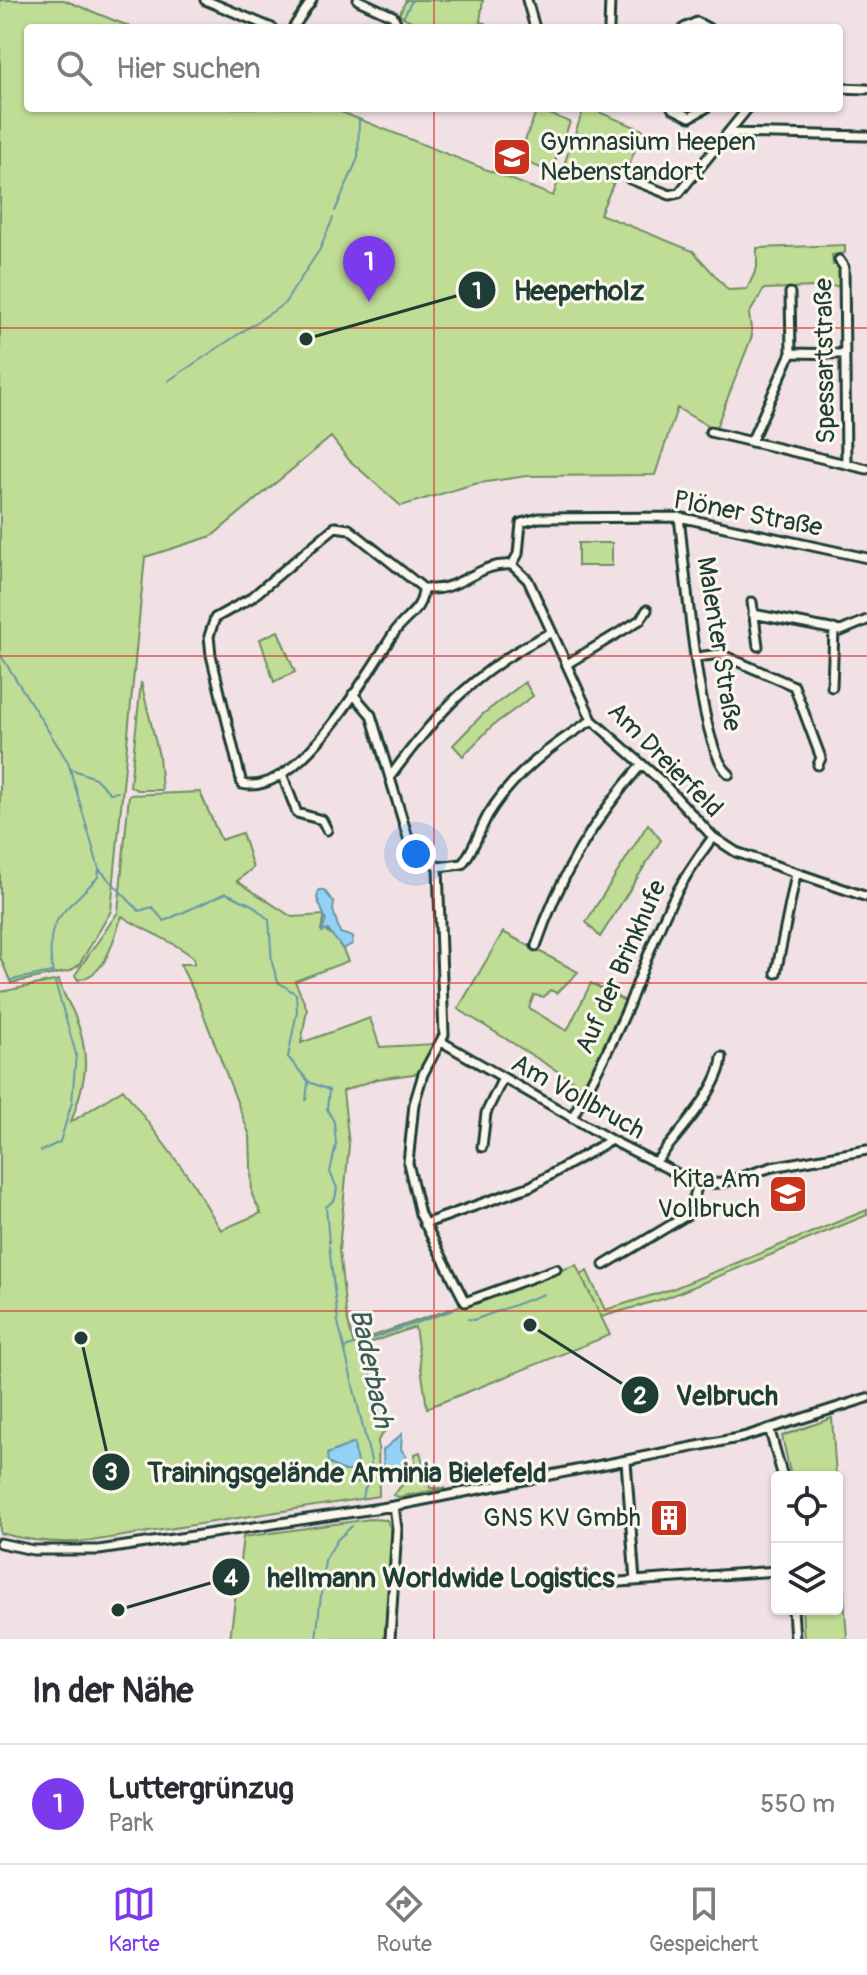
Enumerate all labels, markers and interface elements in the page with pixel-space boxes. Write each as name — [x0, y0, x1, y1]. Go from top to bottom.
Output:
search box — [24, 24, 843, 112]
icon: search — [52, 46, 96, 90]
text: Hier suchen — [116, 50, 261, 87]
place label: Gymnasium Heepen Nebenstandort — [540, 126, 756, 188]
school or university icon: Gymnasium Heepen Nebenstandort — [491, 136, 533, 178]
pin: 1 — [343, 236, 395, 302]
callout: Heeperholz — [457, 264, 660, 316]
text: Heeperholz — [514, 274, 645, 309]
text: 1 — [472, 277, 482, 306]
street label: Spessartstraße — [808, 278, 842, 444]
street label: Plöner Straße — [671, 484, 825, 544]
street label: Malenter Straße — [689, 555, 749, 734]
street label: Am Dreierfeld — [600, 695, 730, 825]
your location — [396, 834, 436, 874]
street label: Auf der Brinkhufe — [568, 875, 674, 1059]
street label: Am Vollbruch — [506, 1047, 650, 1147]
place label: Kita Am Vollbruch — [658, 1163, 760, 1225]
school or university icon: Kita Am Vollbruch — [767, 1173, 809, 1215]
water label: Baderbach — [341, 1305, 401, 1433]
callout: Velbruch — [620, 1369, 794, 1421]
text: Velbruch — [676, 1379, 778, 1414]
text: 2 — [633, 1382, 647, 1411]
callout: Trainingsgelände Arminia Bielefeld — [91, 1446, 563, 1498]
text: Trainingsgelände Arminia Bielefeld — [146, 1456, 547, 1491]
text: 3 — [104, 1458, 118, 1487]
map controls — [771, 1471, 843, 1615]
button: locate — [771, 1471, 843, 1543]
building icon: GNS KV Gmbh — [648, 1497, 690, 1539]
place label: GNS KV Gmbh — [483, 1502, 641, 1534]
button: layers — [771, 1543, 843, 1615]
callout: hellmann Worldwide Logistics — [211, 1551, 631, 1603]
text: hellmann Worldwide Logistics — [267, 1561, 615, 1596]
text: 4 — [224, 1564, 238, 1593]
text: In der Nähe — [32, 1670, 193, 1713]
text: Luttergrünzug — [108, 1770, 294, 1807]
text: 1 — [53, 1788, 63, 1820]
text: 550 m — [760, 1788, 835, 1820]
text: Park — [108, 1807, 154, 1839]
tab: Karte — [109, 1882, 160, 1958]
tab: Route — [377, 1882, 432, 1958]
tab: Gespeichert — [649, 1882, 758, 1958]

